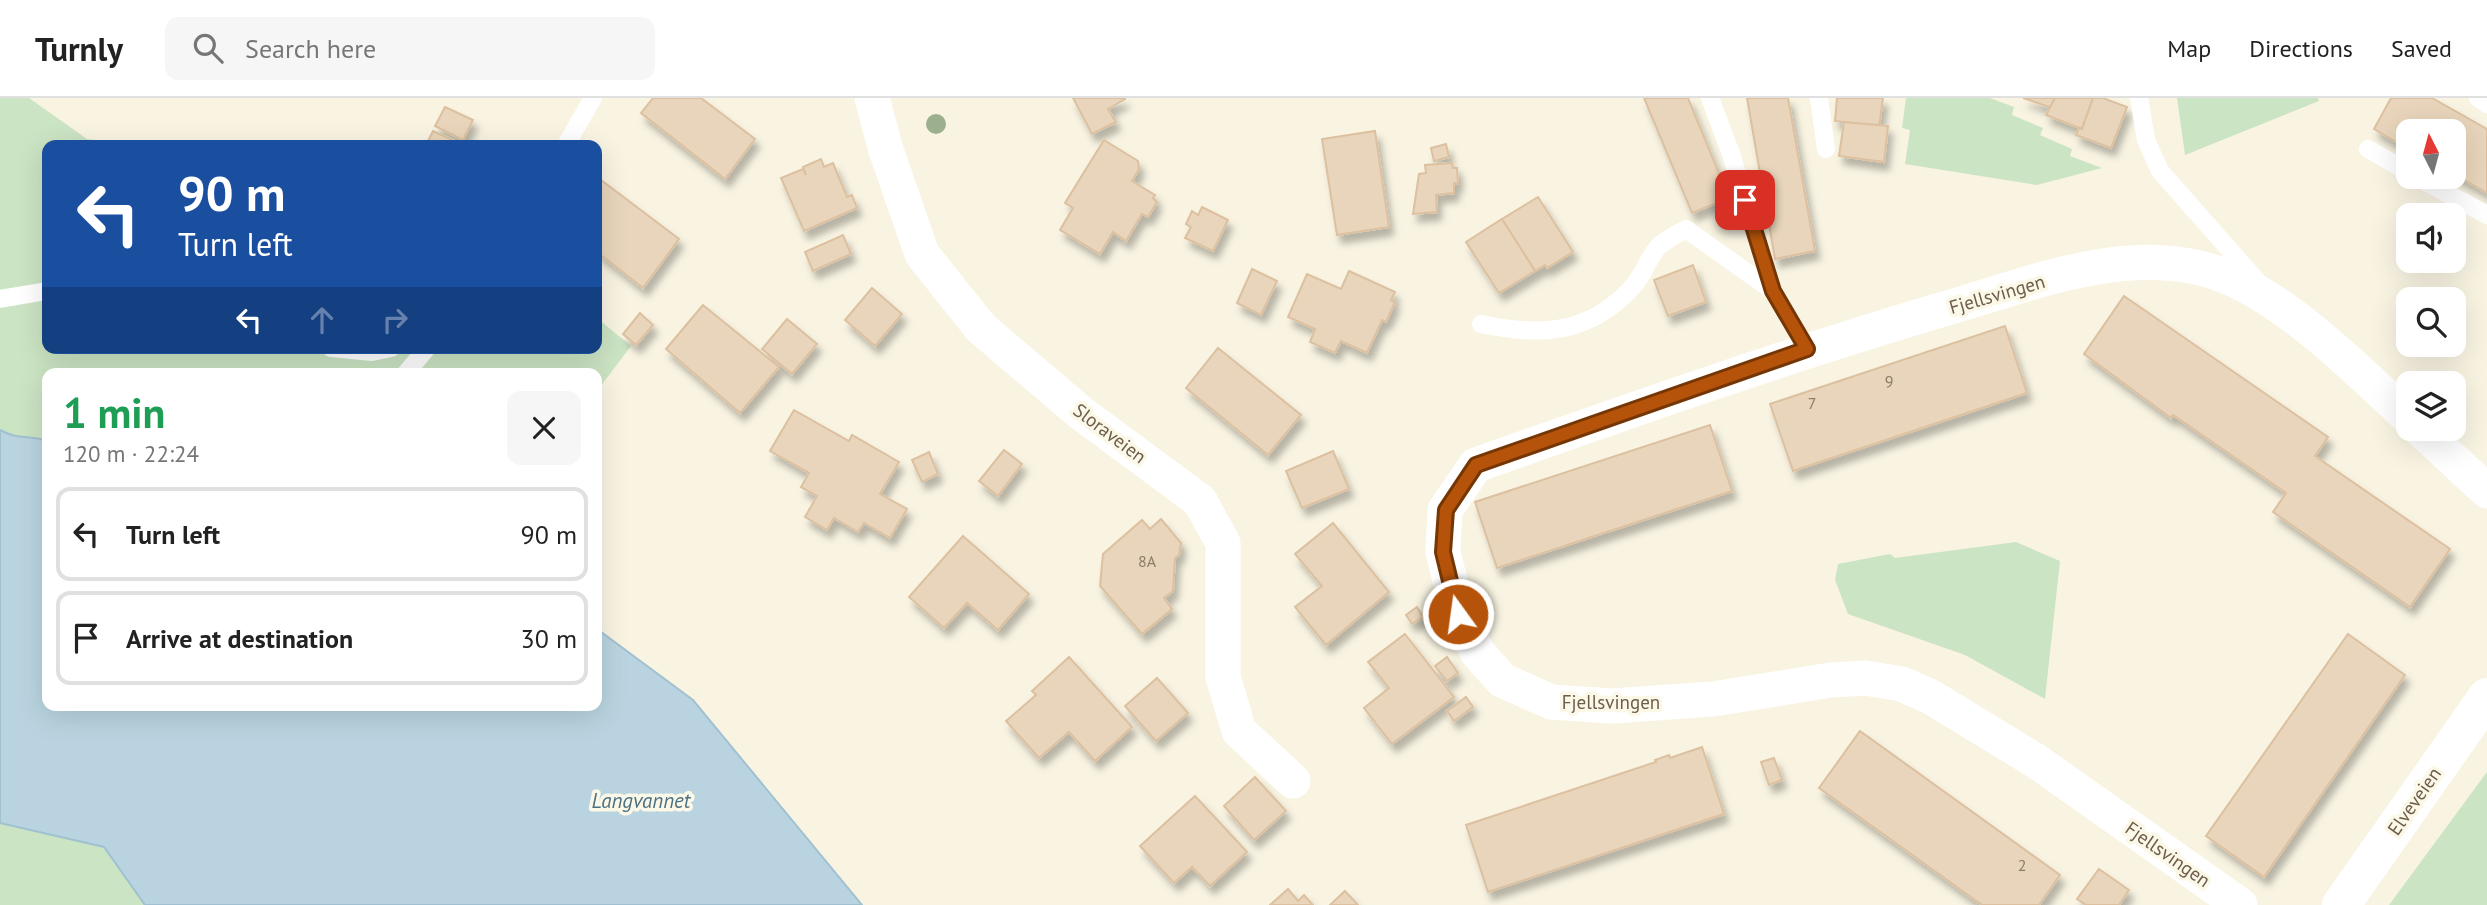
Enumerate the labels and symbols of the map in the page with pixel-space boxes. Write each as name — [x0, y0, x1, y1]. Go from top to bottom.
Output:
north arrow — [2396, 119, 2466, 189]
pin — [1715, 170, 1775, 230]
street label: Fjellsvingen — [1946, 269, 2048, 319]
house number: 9 — [1885, 371, 1893, 391]
house number: 7 — [1808, 393, 1816, 413]
street label: Sloraveien — [1069, 398, 1151, 468]
house number: 8A — [1138, 551, 1157, 571]
position arrow — [1421, 577, 1495, 651]
street label: Fjellsvingen — [1562, 690, 1660, 714]
street label: Elveveien — [2382, 762, 2446, 840]
water label: Langvannet — [592, 787, 692, 814]
street label: Fjellsvingen — [2121, 816, 2215, 892]
house number: 2 — [2018, 855, 2026, 875]

